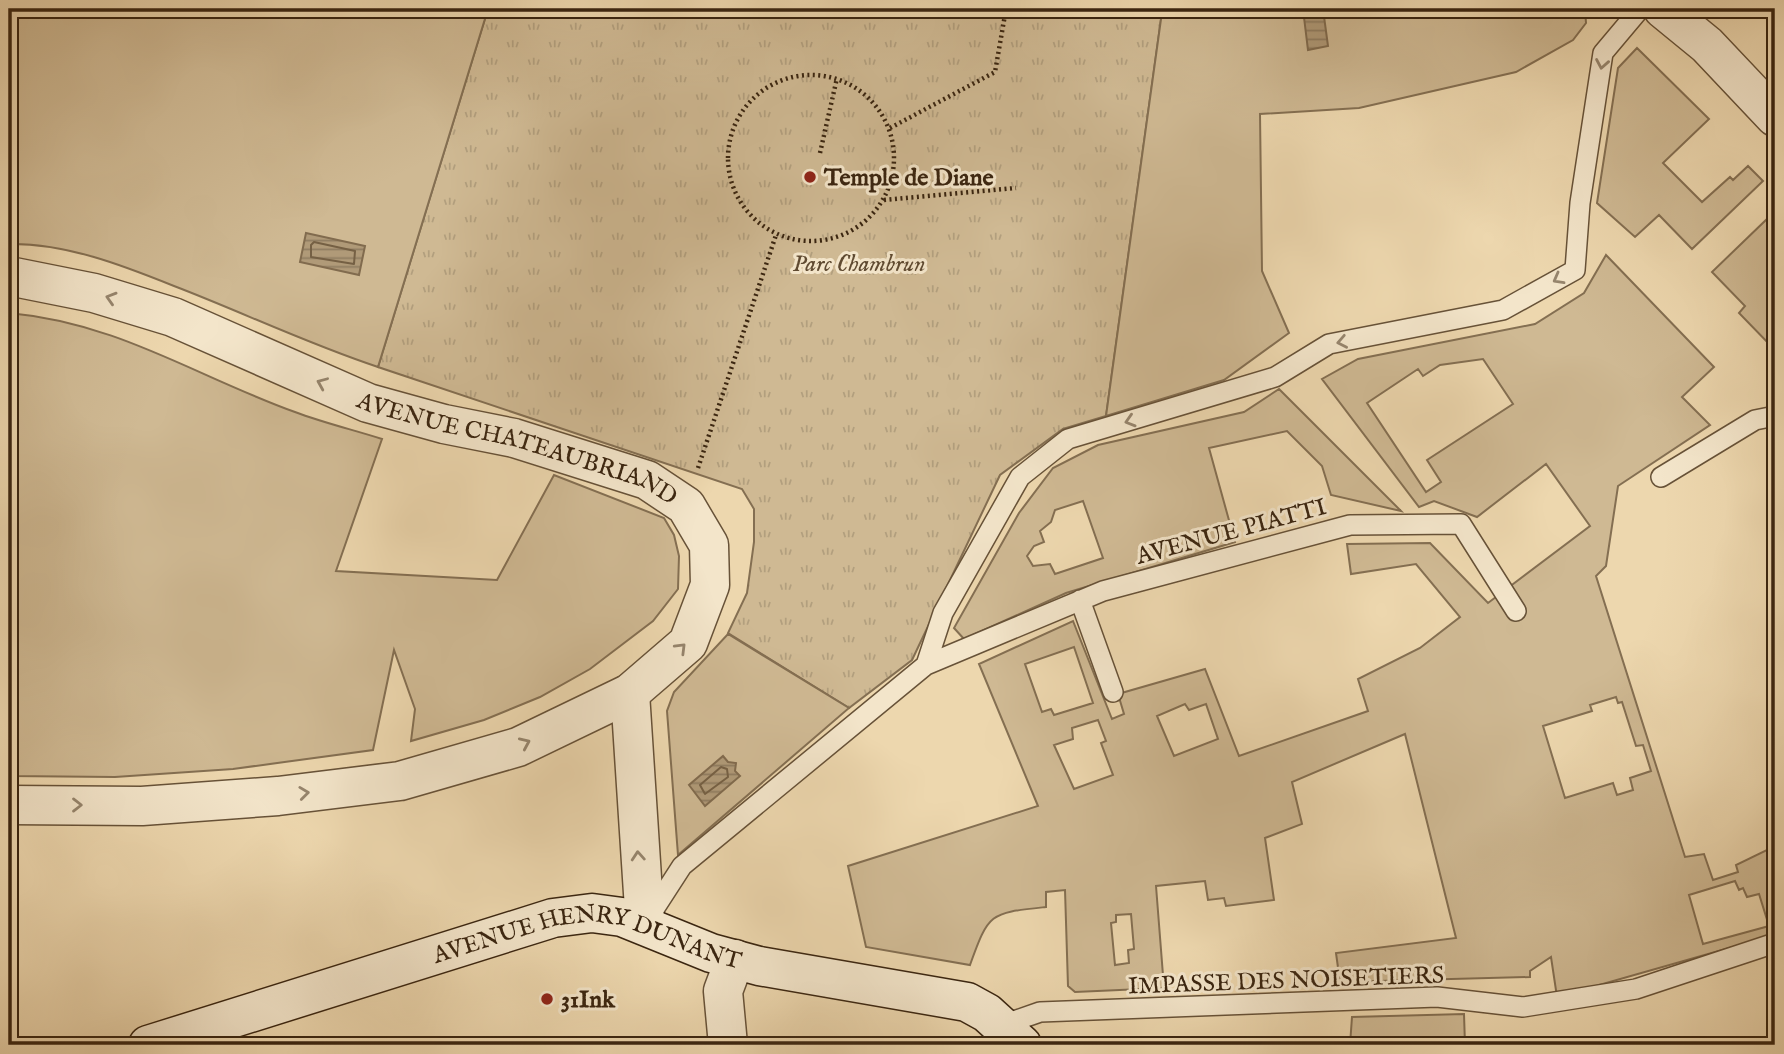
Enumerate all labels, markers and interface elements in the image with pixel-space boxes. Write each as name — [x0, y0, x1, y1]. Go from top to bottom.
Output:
one-way arrow — [1595, 58, 1610, 70]
place label: Temple de Diane — [823, 163, 993, 194]
marker: Temple de Diane — [802, 169, 818, 185]
park label: Parc Chambrun — [792, 249, 926, 280]
one-way arrow — [1553, 271, 1565, 284]
one-way arrow — [105, 292, 117, 307]
one-way arrow — [1336, 334, 1348, 349]
one-way arrow — [317, 378, 329, 392]
street label: AVENUE CHATEAUBRIAND — [351, 386, 683, 513]
one-way arrow — [1124, 412, 1136, 427]
street label: AVENUE PIATTI — [1132, 492, 1330, 573]
one-way arrow — [672, 643, 685, 656]
one-way arrow — [518, 737, 530, 751]
one-way arrow — [298, 785, 310, 800]
one-way arrow — [72, 797, 83, 813]
one-way arrow — [631, 851, 646, 862]
text: AVENUE HENRY DUNANT — [428, 899, 745, 978]
street label: AVENUE HENRY DUNANT — [427, 944, 749, 978]
street label: IMPASSE DES NOISETIERS — [1127, 960, 1445, 1003]
place label: 31Ink — [561, 985, 616, 1016]
marker: 31Ink — [539, 991, 555, 1007]

